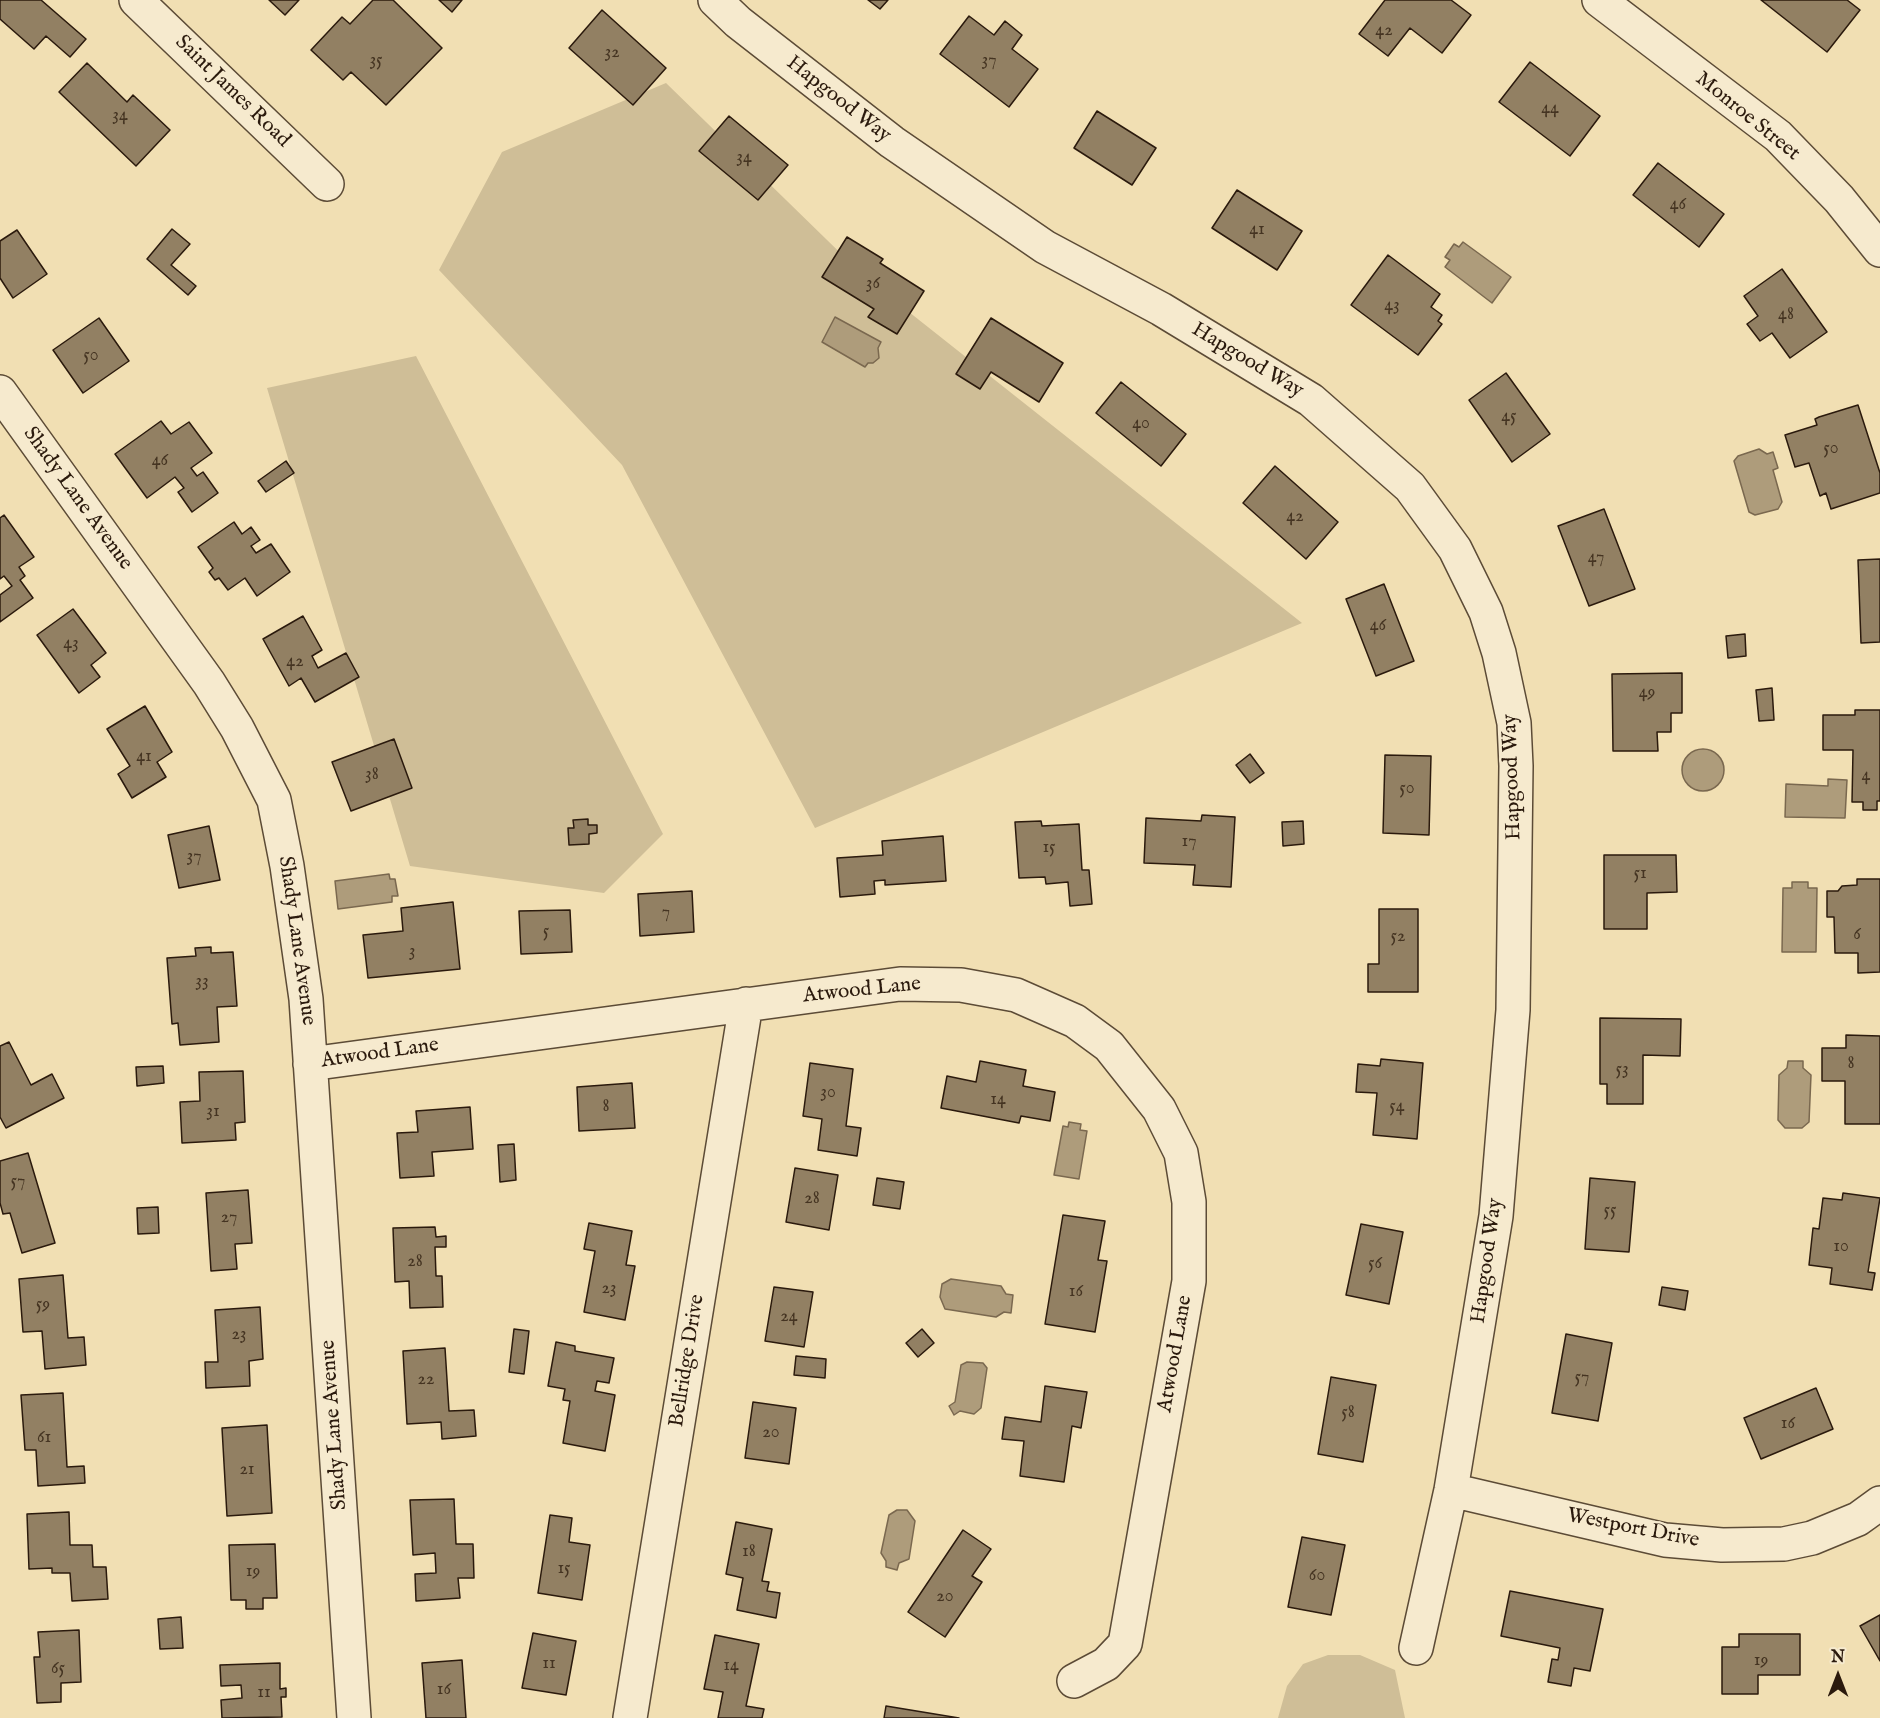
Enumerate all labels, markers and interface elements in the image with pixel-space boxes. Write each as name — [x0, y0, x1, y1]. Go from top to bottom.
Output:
house number: 42 — [1375, 20, 1393, 42]
street label: Saint James Road — [169, 31, 295, 153]
house number: 32 — [604, 42, 620, 64]
house number: 35 — [369, 50, 383, 72]
house number: 37 — [981, 50, 997, 72]
street label: Hapgood Way — [781, 51, 895, 149]
street label: Monroe Street — [1690, 67, 1804, 167]
house number: 44 — [1541, 98, 1559, 120]
house number: 34 — [112, 105, 128, 127]
house number: 34 — [736, 147, 752, 169]
house number: 46 — [1670, 194, 1686, 216]
house number: 41 — [1249, 219, 1265, 241]
house number: 36 — [866, 273, 880, 295]
house number: 43 — [1384, 295, 1400, 317]
house number: 48 — [1778, 304, 1794, 326]
street label: Hapgood Way — [1186, 318, 1308, 404]
house number: 50 — [83, 345, 99, 367]
house number: 45 — [1501, 406, 1517, 428]
house number: 40 — [1132, 413, 1150, 435]
street label: Shady Lane Avenue — [17, 423, 137, 575]
house number: 50 — [1823, 438, 1839, 460]
house number: 46 — [152, 450, 168, 472]
house number: 42 — [1286, 506, 1304, 528]
house number: 47 — [1588, 547, 1604, 569]
house number: 46 — [1370, 615, 1386, 637]
house number: 43 — [63, 633, 79, 655]
house number: 42 — [286, 651, 304, 673]
house number: 49 — [1639, 682, 1655, 704]
street label: Hapgood Way — [1498, 714, 1528, 840]
house number: 41 — [136, 746, 152, 768]
house number: 38 — [365, 764, 379, 786]
house number: 4 — [1862, 765, 1870, 787]
house number: 50 — [1399, 778, 1415, 800]
house number: 17 — [1181, 831, 1197, 853]
house number: 15 — [1042, 837, 1056, 859]
house number: 37 — [186, 846, 202, 868]
street label: Shady Lane Avenue — [272, 855, 320, 1027]
house number: 51 — [1633, 863, 1647, 885]
house number: 7 — [662, 902, 670, 924]
house number: 5 — [543, 921, 549, 943]
house number: 6 — [1853, 924, 1861, 946]
house number: 52 — [1391, 926, 1405, 948]
house number: 3 — [409, 941, 415, 963]
house number: 33 — [195, 971, 209, 993]
street label: Atwood Lane — [802, 972, 922, 1010]
street label: Atwood Lane — [320, 1033, 440, 1075]
house number: 8 — [1847, 1053, 1855, 1075]
house number: 53 — [1615, 1059, 1629, 1081]
house number: 30 — [820, 1082, 836, 1104]
house number: 14 — [990, 1089, 1006, 1111]
house number: 8 — [602, 1096, 610, 1118]
house number: 54 — [1389, 1096, 1405, 1118]
house number: 31 — [206, 1101, 220, 1123]
house number: 57 — [11, 1171, 25, 1193]
house number: 28 — [804, 1188, 820, 1210]
street label: Hapgood Way — [1467, 1197, 1509, 1325]
house number: 55 — [1603, 1200, 1617, 1222]
house number: 27 — [221, 1207, 237, 1229]
house number: 10 — [1833, 1236, 1849, 1258]
house number: 28 — [407, 1251, 423, 1273]
house number: 56 — [1368, 1253, 1382, 1275]
house number: 23 — [601, 1278, 617, 1300]
house number: 16 — [1069, 1281, 1083, 1303]
street label: Bellridge Drive — [665, 1293, 711, 1429]
house number: 59 — [36, 1294, 50, 1316]
street label: Atwood Lane — [1153, 1294, 1199, 1414]
house number: 24 — [780, 1306, 798, 1328]
house number: 23 — [231, 1324, 247, 1346]
street label: Shady Lane Avenue — [316, 1339, 354, 1511]
house number: 57 — [1575, 1367, 1589, 1389]
house number: 22 — [418, 1369, 434, 1391]
house number: 58 — [1341, 1402, 1355, 1424]
house number: 16 — [1781, 1413, 1795, 1435]
house number: 20 — [762, 1422, 780, 1444]
house number: 61 — [37, 1427, 51, 1449]
house number: 21 — [239, 1459, 255, 1481]
street label: Westport Drive — [1565, 1504, 1701, 1554]
house number: 18 — [742, 1541, 756, 1563]
house number: 15 — [557, 1558, 571, 1580]
house number: 19 — [246, 1561, 260, 1583]
house number: 60 — [1309, 1565, 1325, 1587]
house number: 20 — [936, 1586, 954, 1608]
north arrow — [1808, 1646, 1868, 1706]
text: N — [1831, 1648, 1845, 1668]
house number: 19 — [1754, 1650, 1768, 1672]
house number: 11 — [542, 1653, 556, 1675]
house number: 14 — [723, 1655, 739, 1677]
house number: 65 — [51, 1658, 65, 1680]
house number: 16 — [437, 1679, 451, 1701]
house number: 11 — [257, 1682, 271, 1704]

